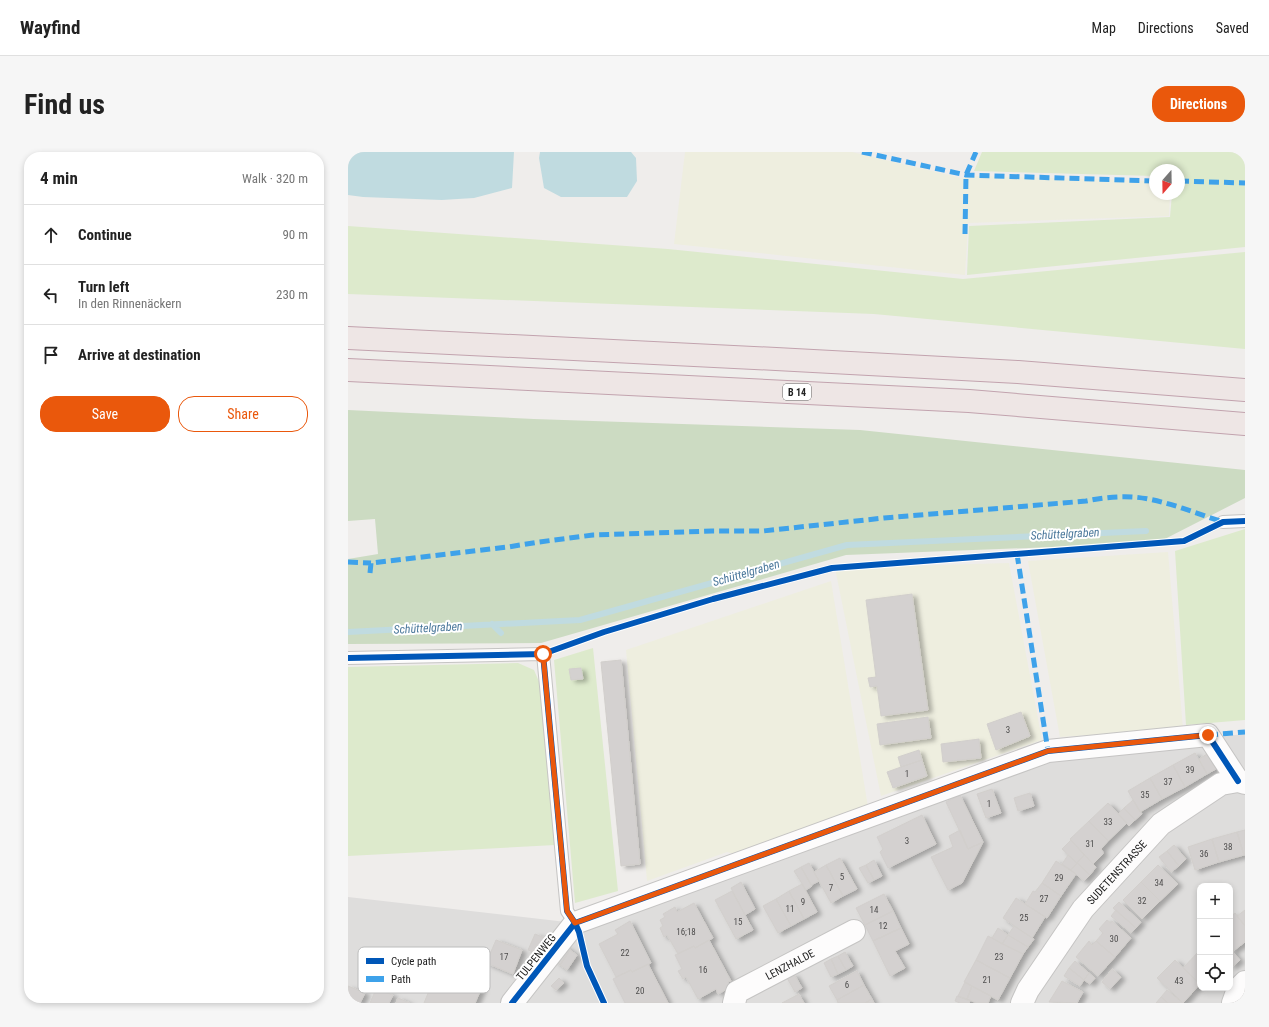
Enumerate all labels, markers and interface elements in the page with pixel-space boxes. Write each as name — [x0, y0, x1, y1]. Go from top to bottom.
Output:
text: Wayfind — [20, 16, 80, 39]
text: Map — [1092, 20, 1116, 36]
text: Directions — [1138, 20, 1194, 36]
text: Saved — [1216, 20, 1249, 36]
button: Directions — [1152, 86, 1245, 122]
text: Find us — [24, 88, 105, 121]
north arrow — [1149, 164, 1185, 200]
text: 4 min — [40, 168, 78, 188]
text: Walk · 320 m — [242, 171, 308, 186]
icon: ahead — [40, 224, 62, 246]
text: Continue — [78, 226, 132, 244]
text: 90 m — [282, 227, 308, 242]
text: Turn left — [78, 278, 129, 296]
icon: left — [40, 284, 62, 306]
text: 230 m — [276, 287, 308, 302]
text: In den Rinnenäckern — [78, 296, 182, 311]
icon: arrive — [40, 344, 62, 366]
text: Arrive at destination — [78, 346, 201, 364]
road number: B 14 — [783, 384, 811, 400]
button: Save — [40, 396, 170, 432]
button: Share — [178, 396, 308, 432]
water label: Schüttelgraben — [1030, 525, 1100, 543]
water label: Schüttelgraben — [711, 557, 782, 589]
water label: Schüttelgraben — [393, 619, 463, 637]
route start — [534, 645, 552, 663]
house number: 3 — [1006, 725, 1010, 735]
route end — [1199, 726, 1217, 744]
house number: 39 — [1186, 765, 1194, 775]
house number: 1 — [905, 769, 909, 779]
house number: 37 — [1164, 777, 1173, 787]
house number: 35 — [1141, 790, 1150, 800]
house number: 1 — [987, 799, 991, 809]
house number: 33 — [1104, 817, 1112, 827]
house number: 3 — [905, 836, 909, 846]
street label: SUDETENSTRASSE — [1084, 838, 1150, 907]
house number: 31 — [1086, 839, 1094, 849]
house number: 38 — [1224, 842, 1232, 852]
house number: 36 — [1200, 849, 1208, 859]
house number: 5 — [840, 872, 845, 882]
house number: 29 — [1055, 873, 1063, 883]
house number: 34 — [1155, 878, 1164, 888]
house number: 7 — [829, 883, 834, 893]
map controls — [1197, 883, 1233, 991]
button: + — [1197, 883, 1233, 919]
house number: 27 — [1040, 894, 1049, 904]
house number: 32 — [1138, 896, 1147, 906]
house number: 9 — [801, 897, 805, 907]
house number: 11 — [786, 904, 794, 914]
house number: 14 — [870, 905, 879, 915]
house number: 25 — [1020, 913, 1029, 923]
house number: 15 — [734, 917, 743, 927]
button: − — [1197, 919, 1233, 955]
house number: 12 — [879, 921, 888, 931]
house number: 16;18 — [676, 927, 696, 937]
street label: TULPENWEG — [514, 932, 559, 983]
house number: 30 — [1110, 934, 1118, 944]
legend — [358, 947, 490, 993]
street label: LENZHALDE — [763, 947, 817, 983]
house number: 22 — [621, 948, 630, 958]
house number: 17 — [500, 952, 509, 962]
house number: 23 — [995, 952, 1003, 962]
text: Cycle path — [391, 955, 436, 968]
button: locate — [1197, 955, 1233, 991]
house number: 16 — [699, 965, 707, 975]
text: Path — [391, 973, 411, 986]
house number: 21 — [983, 975, 991, 985]
house number: 43 — [1175, 976, 1183, 986]
house number: 6 — [845, 980, 849, 990]
house number: 20 — [636, 986, 644, 996]

